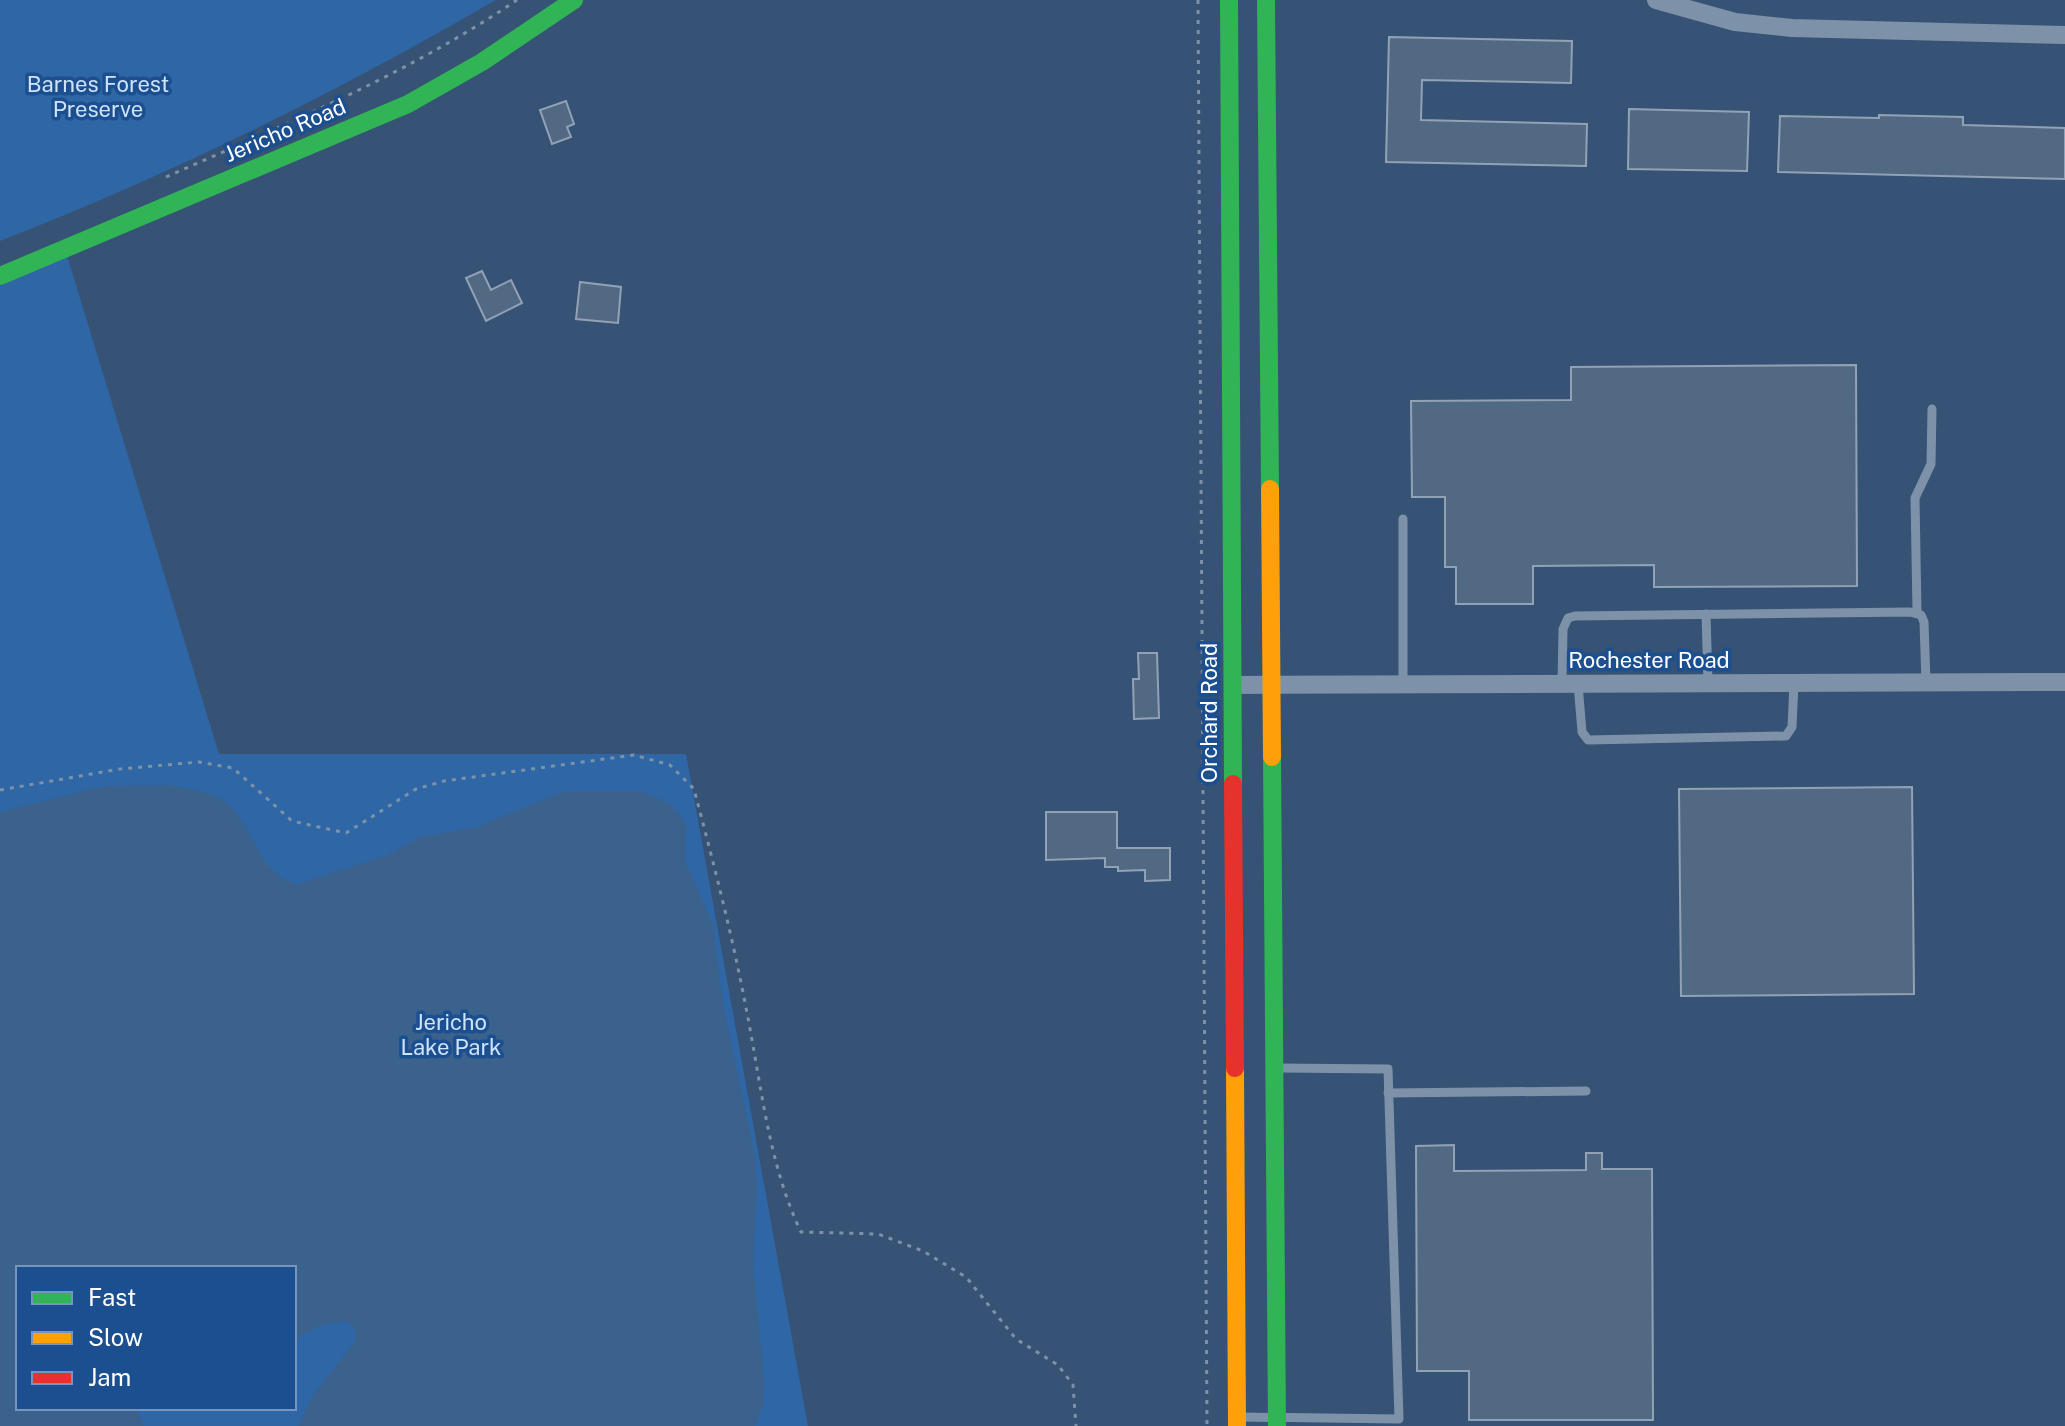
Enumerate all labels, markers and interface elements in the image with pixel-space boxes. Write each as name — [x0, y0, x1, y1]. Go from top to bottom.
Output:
park label: Barnes Forest Preserve — [27, 71, 169, 122]
street label: Jericho Road — [220, 93, 350, 167]
street label: Orchard Road — [1196, 643, 1222, 783]
street label: Rochester Road — [1568, 647, 1730, 673]
park label: Jericho Lake Park — [401, 1009, 501, 1060]
legend — [16, 1266, 296, 1410]
text: Fast — [88, 1283, 136, 1311]
text: Slow — [88, 1323, 143, 1351]
text: Jam — [88, 1363, 131, 1391]

